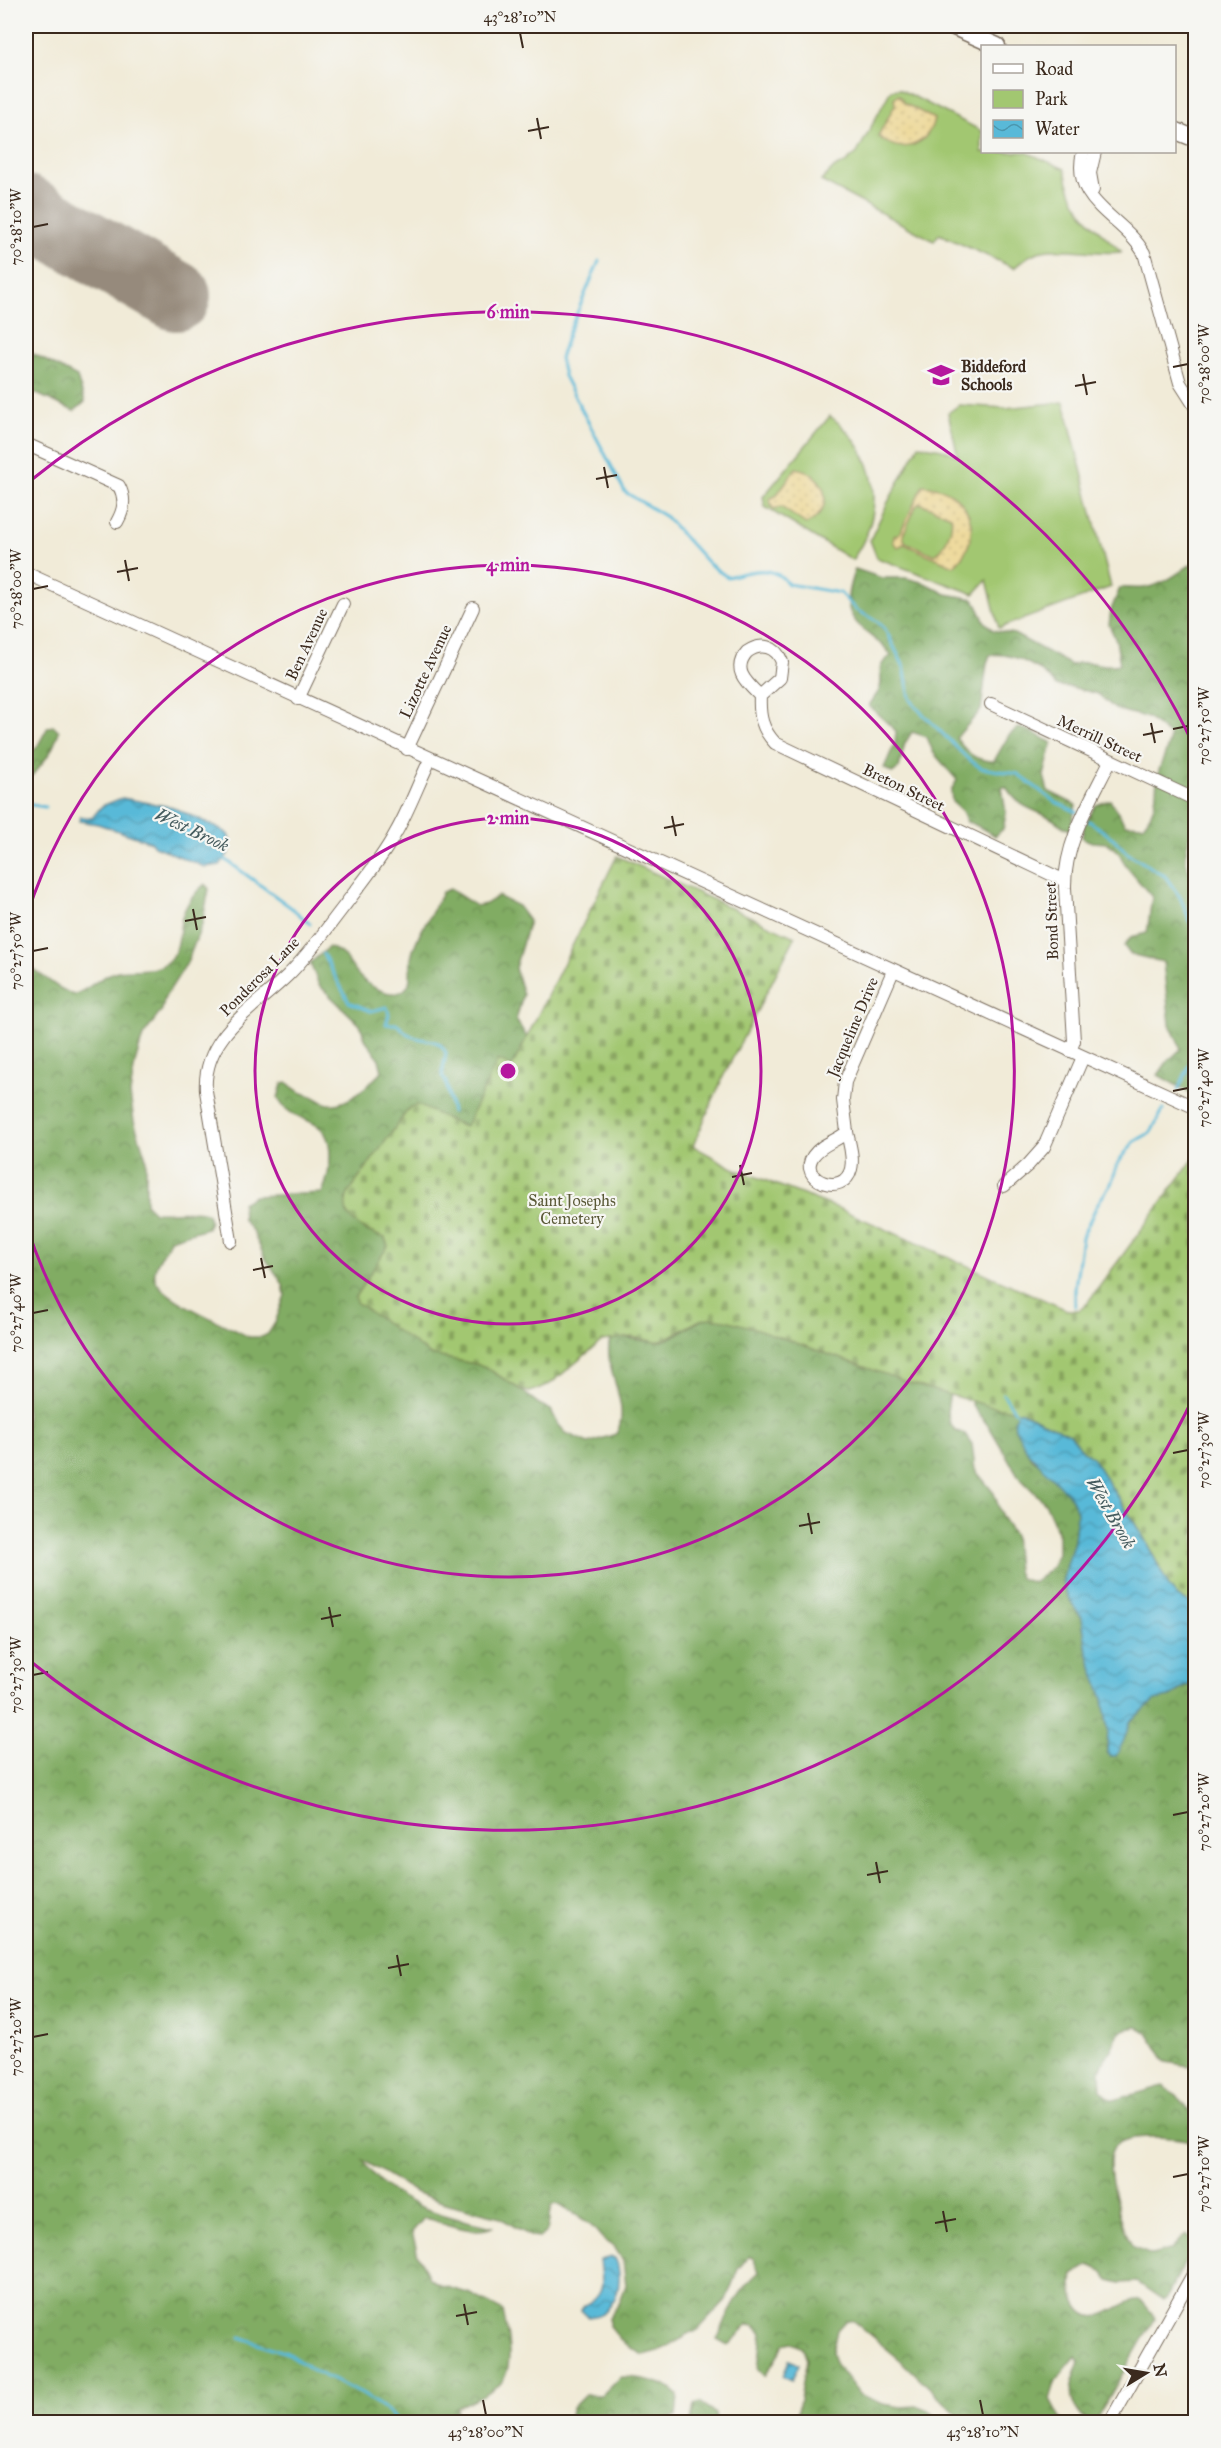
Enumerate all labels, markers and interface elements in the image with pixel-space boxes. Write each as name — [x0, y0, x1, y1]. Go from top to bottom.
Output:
text: 43°28'10"N — [483, 8, 557, 26]
legend — [981, 45, 1176, 153]
text: Road — [1035, 58, 1073, 80]
text: Park — [1035, 88, 1068, 110]
text: Water — [1035, 118, 1080, 140]
text: 70°28'10"W — [7, 188, 25, 266]
text: 6 min — [487, 301, 530, 323]
text: 70°28'00"W — [1195, 323, 1213, 404]
place label: Biddeford Schools — [961, 357, 1027, 394]
school or university icon: Biddeford Schools — [926, 360, 956, 390]
text: 70°28'00"W — [7, 548, 25, 629]
text: 4 min — [486, 554, 530, 577]
street label: Ben Avenue — [281, 605, 332, 683]
street label: Lizotte Avenue — [395, 621, 456, 721]
text: 70°27'50"W — [1195, 686, 1213, 765]
street label: Merrill Street — [1054, 711, 1145, 766]
street label: Breton Street — [860, 759, 948, 816]
water label: West Brook — [151, 803, 233, 857]
text: 2 min — [487, 807, 530, 829]
street label: Bond Street — [1041, 881, 1062, 961]
text: 70°27'50"W — [7, 911, 25, 990]
street label: Ponderosa Lane — [216, 933, 303, 1020]
street label: Jacqueline Drive — [822, 974, 883, 1082]
text: 70°27'40"W — [1195, 1048, 1213, 1128]
centre of rings — [498, 1061, 518, 1081]
park label: Saint Josephs Cemetery — [528, 1191, 616, 1228]
text: 70°27'40"W — [7, 1273, 25, 1353]
text: 70°27'30"W — [1195, 1411, 1213, 1488]
water label: West Brook — [1082, 1473, 1140, 1553]
text: 70°27'30"W — [7, 1636, 25, 1713]
text: 70°27'20"W — [1195, 1772, 1213, 1851]
text: 70°27'20"W — [7, 1997, 25, 2076]
text: 70°27'10"W — [1195, 2135, 1213, 2212]
north arrow — [1116, 2343, 1176, 2403]
text: N — [1150, 2362, 1171, 2379]
text: 43°28'00"N — [448, 2423, 524, 2441]
text: 43°28'10"N — [946, 2423, 1020, 2441]

